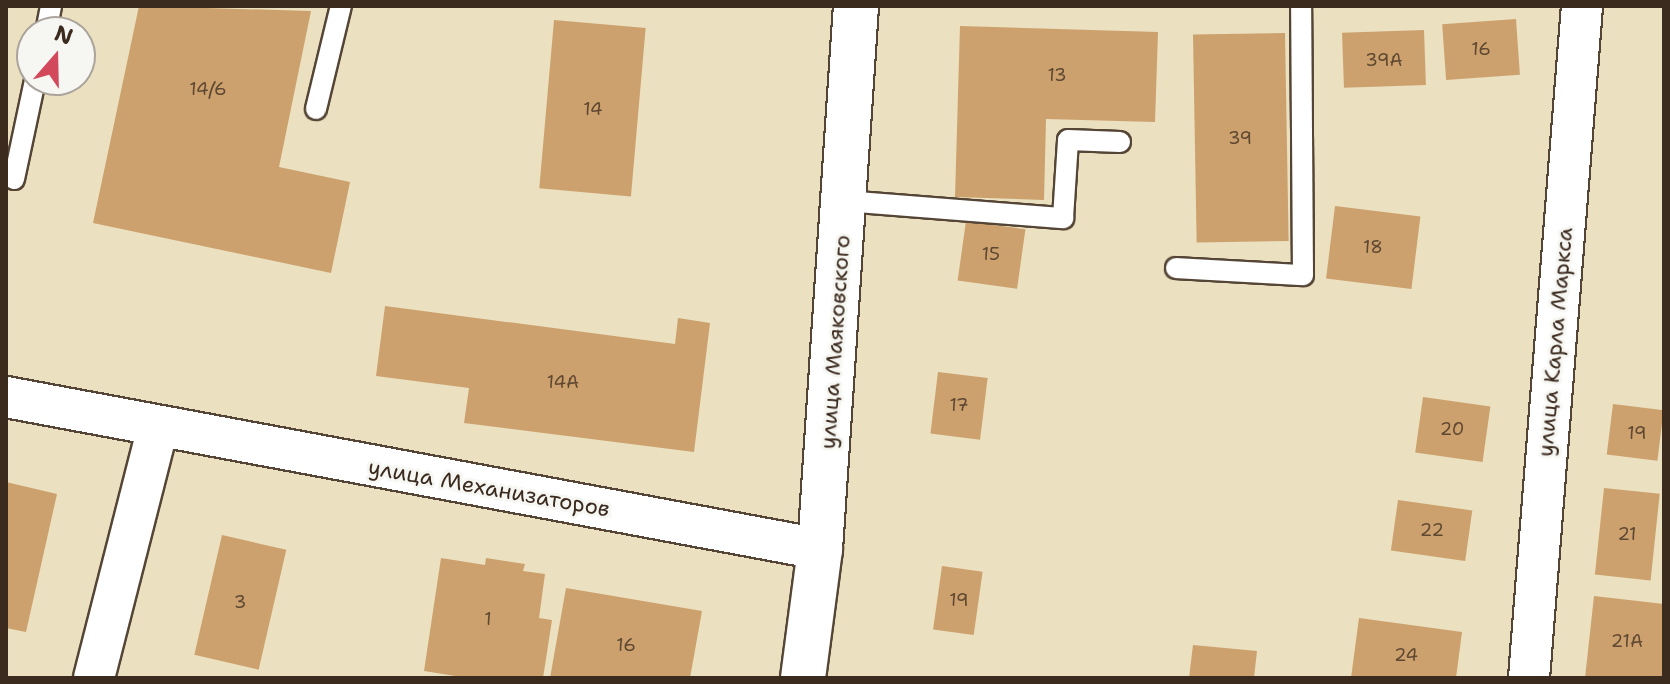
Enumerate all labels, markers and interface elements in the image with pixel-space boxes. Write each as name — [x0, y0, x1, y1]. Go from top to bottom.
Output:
north arrow — [16, 16, 96, 96]
text: N — [51, 18, 77, 51]
house number: 16 — [1471, 38, 1491, 60]
house number: 39А — [1365, 49, 1403, 71]
house number: 13 — [1047, 64, 1067, 86]
house number: 14/6 — [189, 78, 227, 100]
house number: 14 — [583, 98, 603, 120]
house number: 39 — [1228, 127, 1252, 149]
street label: улица Карла Маркса — [1532, 226, 1578, 458]
street label: улица Маяковского — [814, 234, 856, 450]
house number: 18 — [1363, 236, 1383, 258]
house number: 15 — [982, 243, 1000, 265]
house number: 14А — [547, 371, 579, 393]
house number: 17 — [949, 394, 969, 416]
house number: 20 — [1440, 418, 1464, 440]
house number: 19 — [1627, 422, 1647, 444]
street label: улица Механизаторов — [366, 454, 612, 522]
house number: 22 — [1420, 519, 1444, 541]
house number: 21 — [1617, 523, 1637, 545]
house number: 19 — [949, 589, 969, 611]
house number: 3 — [234, 591, 246, 613]
house number: 1 — [484, 608, 492, 630]
house number: 21А — [1611, 630, 1643, 652]
house number: 16 — [616, 634, 636, 656]
house number: 24 — [1394, 644, 1418, 666]

